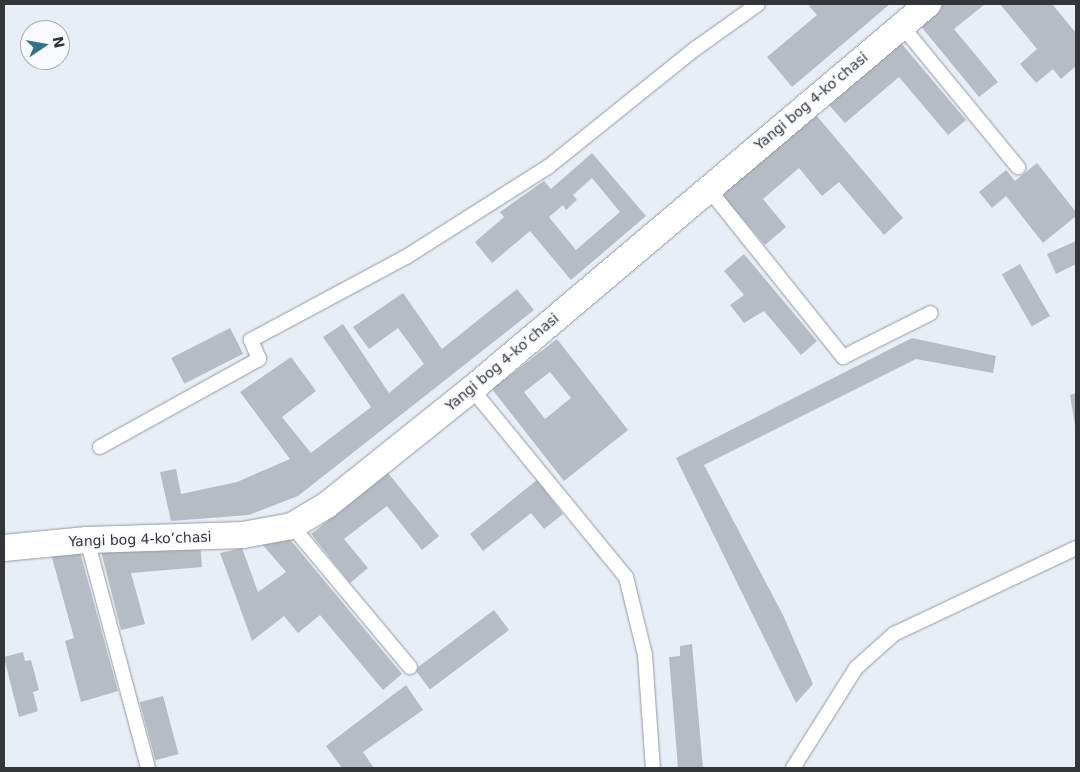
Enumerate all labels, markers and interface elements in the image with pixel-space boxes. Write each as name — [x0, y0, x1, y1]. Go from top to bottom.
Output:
north arrow — [20, 20, 70, 70]
text: N — [50, 35, 68, 49]
street label: Yangi bog 4-koʼchasi — [751, 49, 871, 153]
street label: Yangi bog 4-koʼchasi — [442, 310, 562, 414]
street label: Yangi bog 4-koʼchasi — [68, 528, 212, 550]

